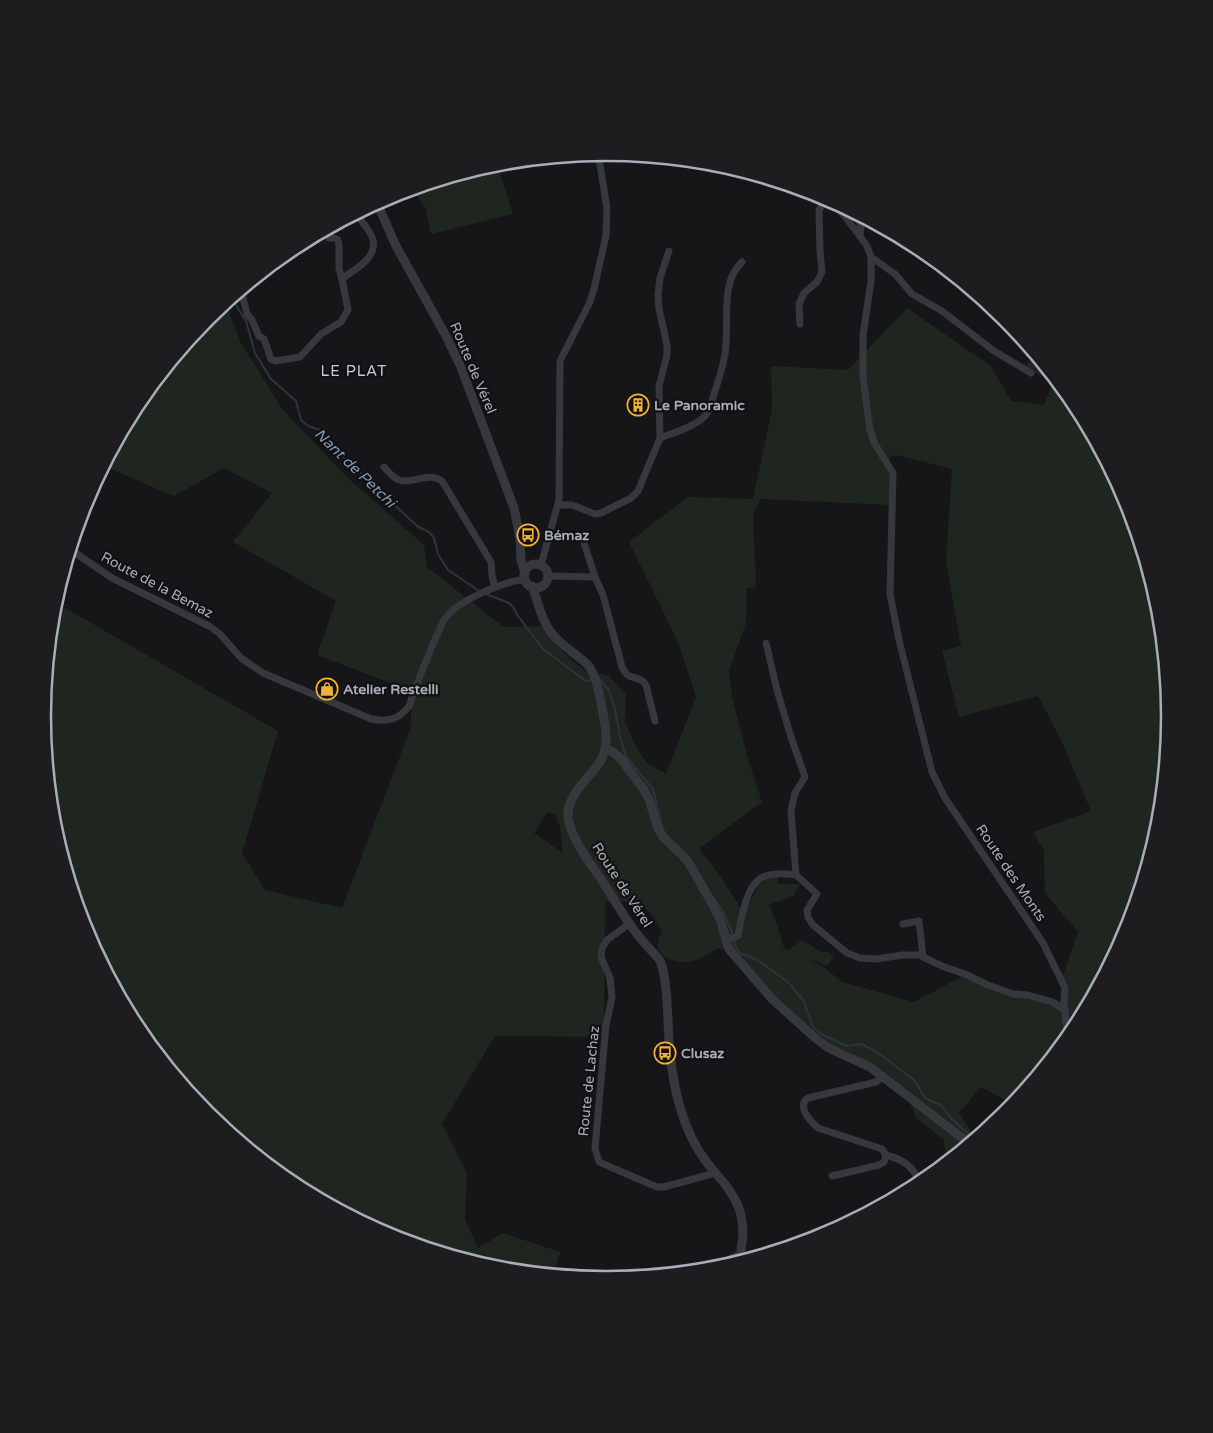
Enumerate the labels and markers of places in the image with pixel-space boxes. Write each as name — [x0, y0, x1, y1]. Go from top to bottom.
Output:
building icon: Le Panoramic — [626, 393, 650, 417]
place label: Le Panoramic — [654, 397, 745, 414]
bus stop icon: Bémaz — [516, 523, 540, 547]
place label: Bémaz — [544, 527, 589, 544]
shop icon: Atelier Restelli — [315, 677, 339, 701]
place label: Atelier Restelli — [343, 681, 438, 698]
bus stop icon: Clusaz — [653, 1041, 677, 1065]
place label: Clusaz — [681, 1045, 724, 1062]

